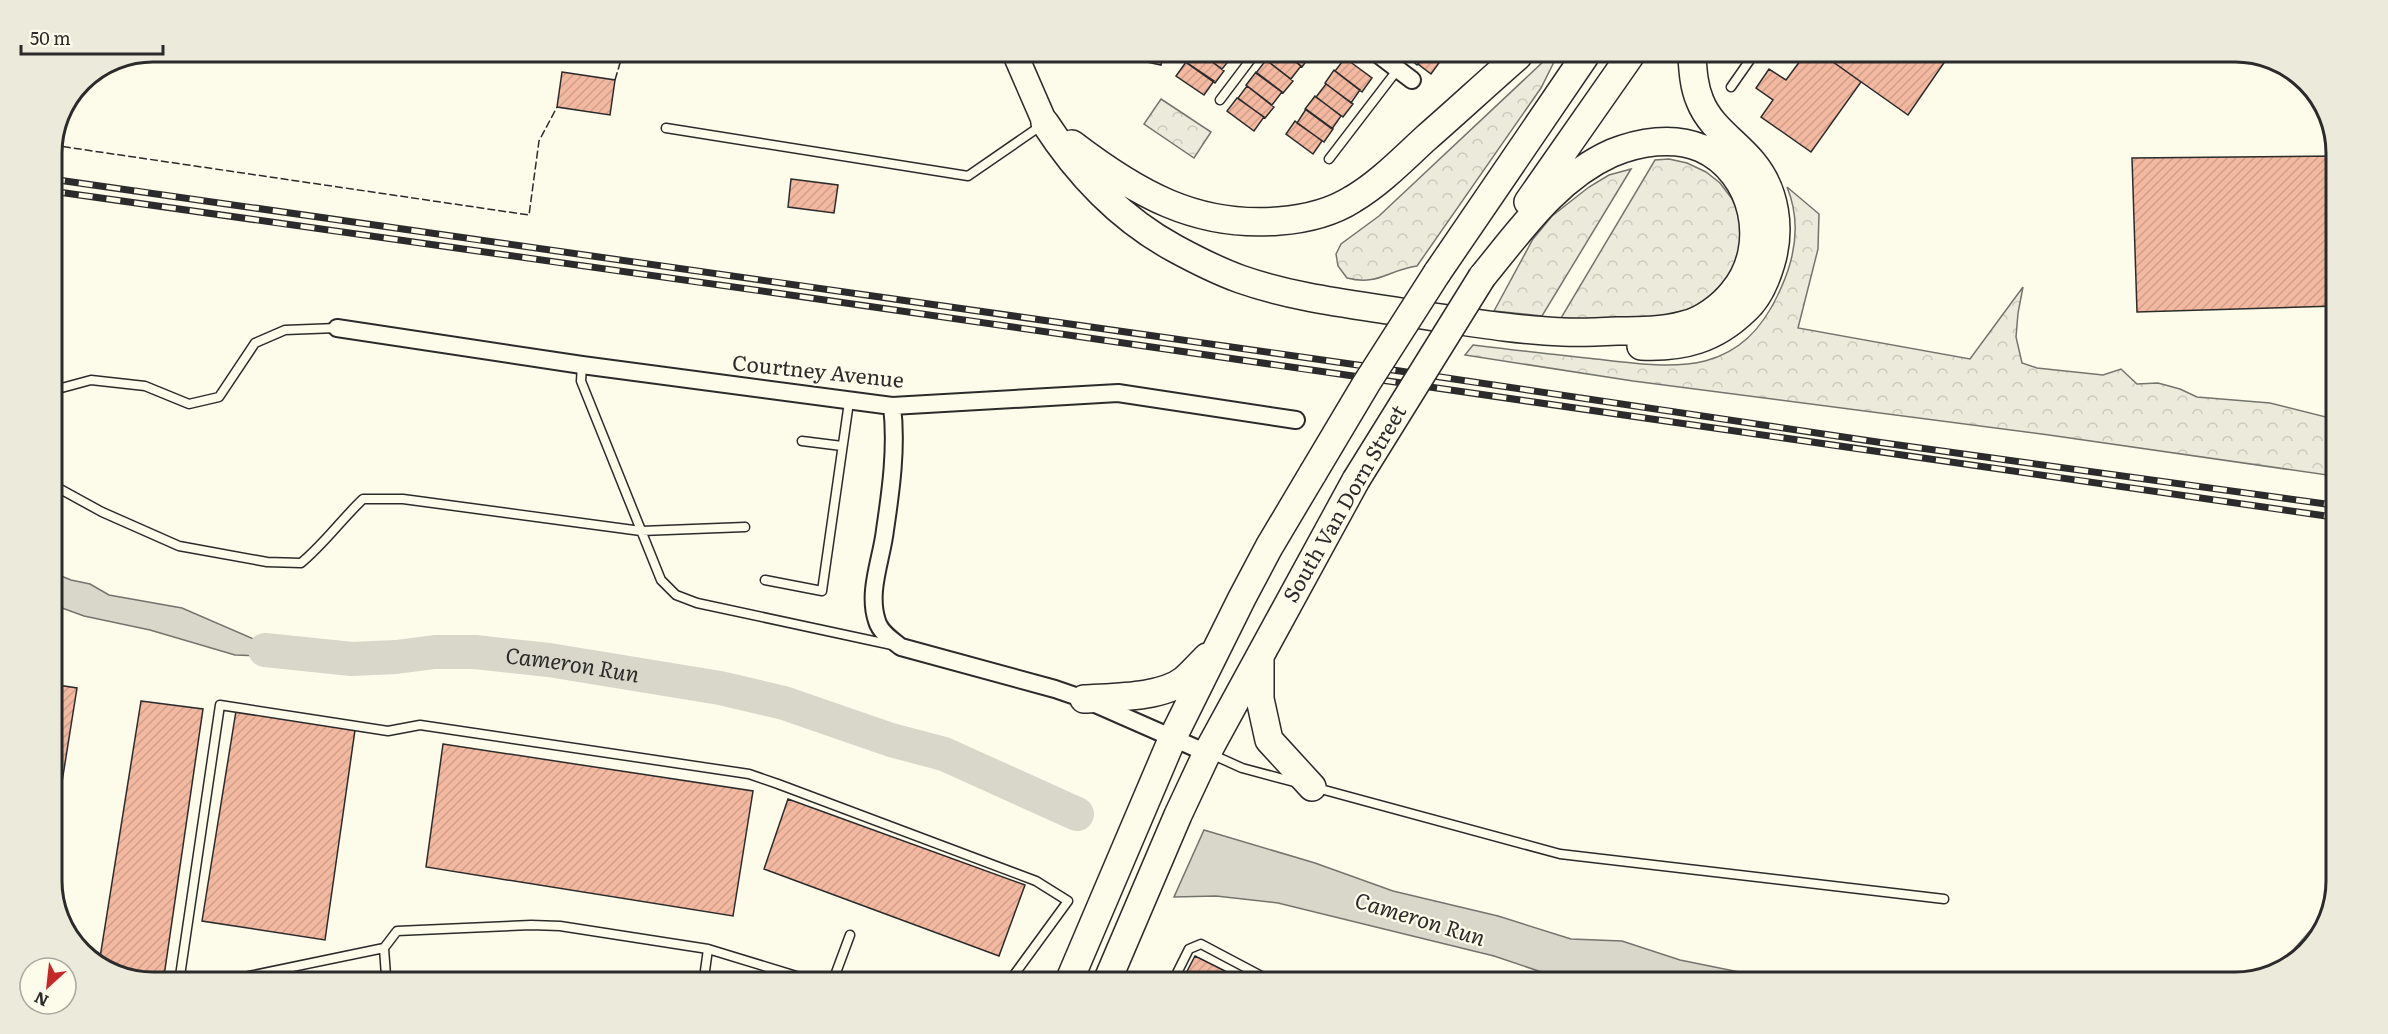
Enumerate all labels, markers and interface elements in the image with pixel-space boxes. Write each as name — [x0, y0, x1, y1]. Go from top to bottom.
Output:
scale bar — [21, 18, 164, 56]
text: 50 m — [30, 24, 71, 51]
street label: Courtney Avenue — [731, 345, 906, 394]
street label: South Van Dorn Street — [1274, 398, 1412, 607]
water label: Cameron Run — [504, 637, 642, 690]
water label: Cameron Run — [1351, 882, 1490, 953]
north arrow — [18, 956, 78, 1016]
text: N — [29, 987, 52, 1014]

